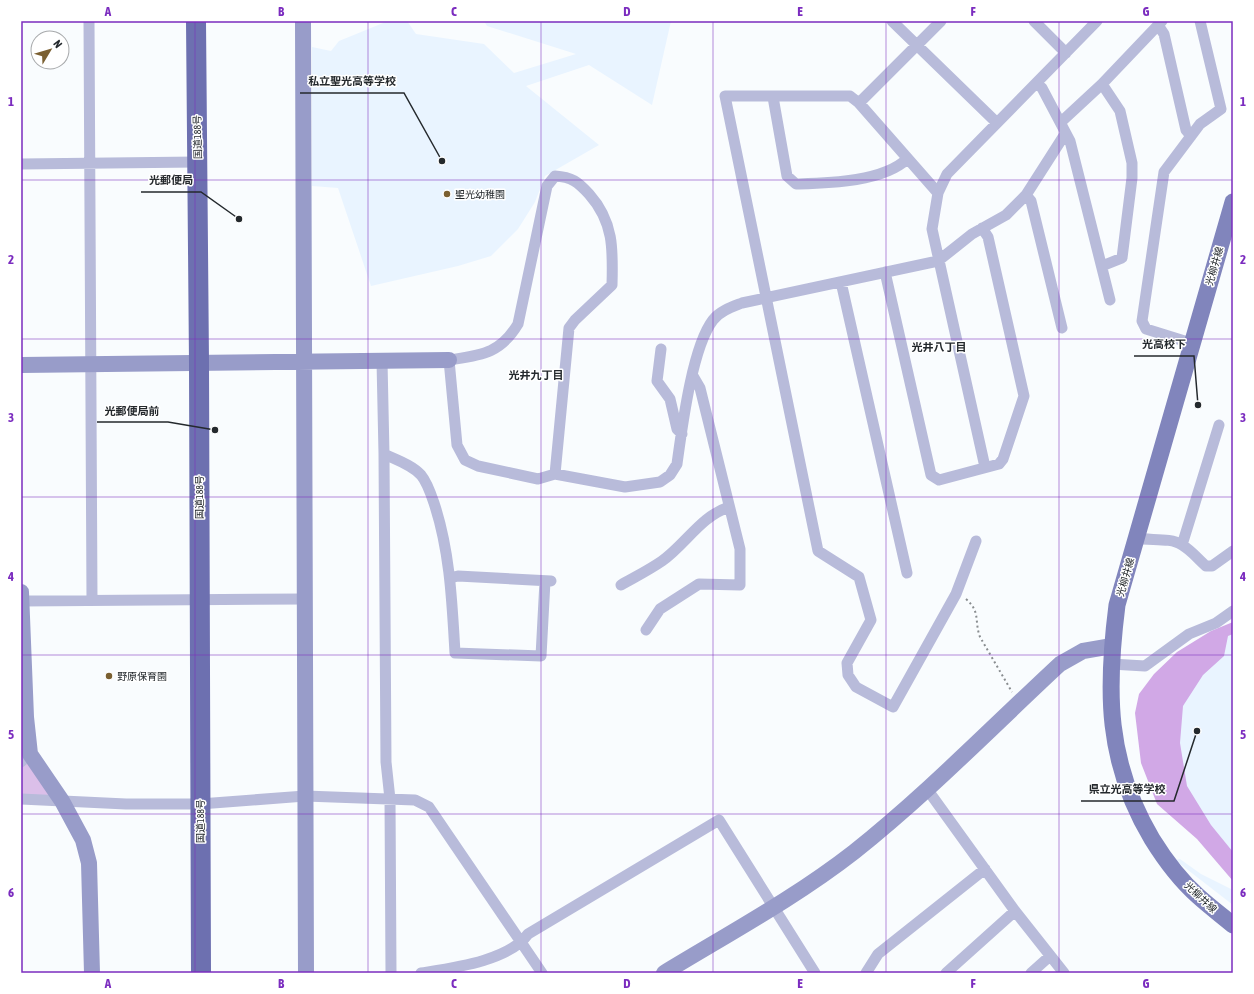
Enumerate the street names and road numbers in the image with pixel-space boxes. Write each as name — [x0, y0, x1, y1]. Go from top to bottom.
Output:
street label: 国道188号 — [192, 115, 203, 159]
street label: 光柳井線 — [1204, 245, 1225, 287]
street label: 国道188号 — [194, 475, 205, 519]
street label: 光柳井線 — [1115, 556, 1136, 598]
street label: 国道188号 — [195, 799, 206, 843]
street label: 光柳井線 — [1182, 880, 1219, 915]

